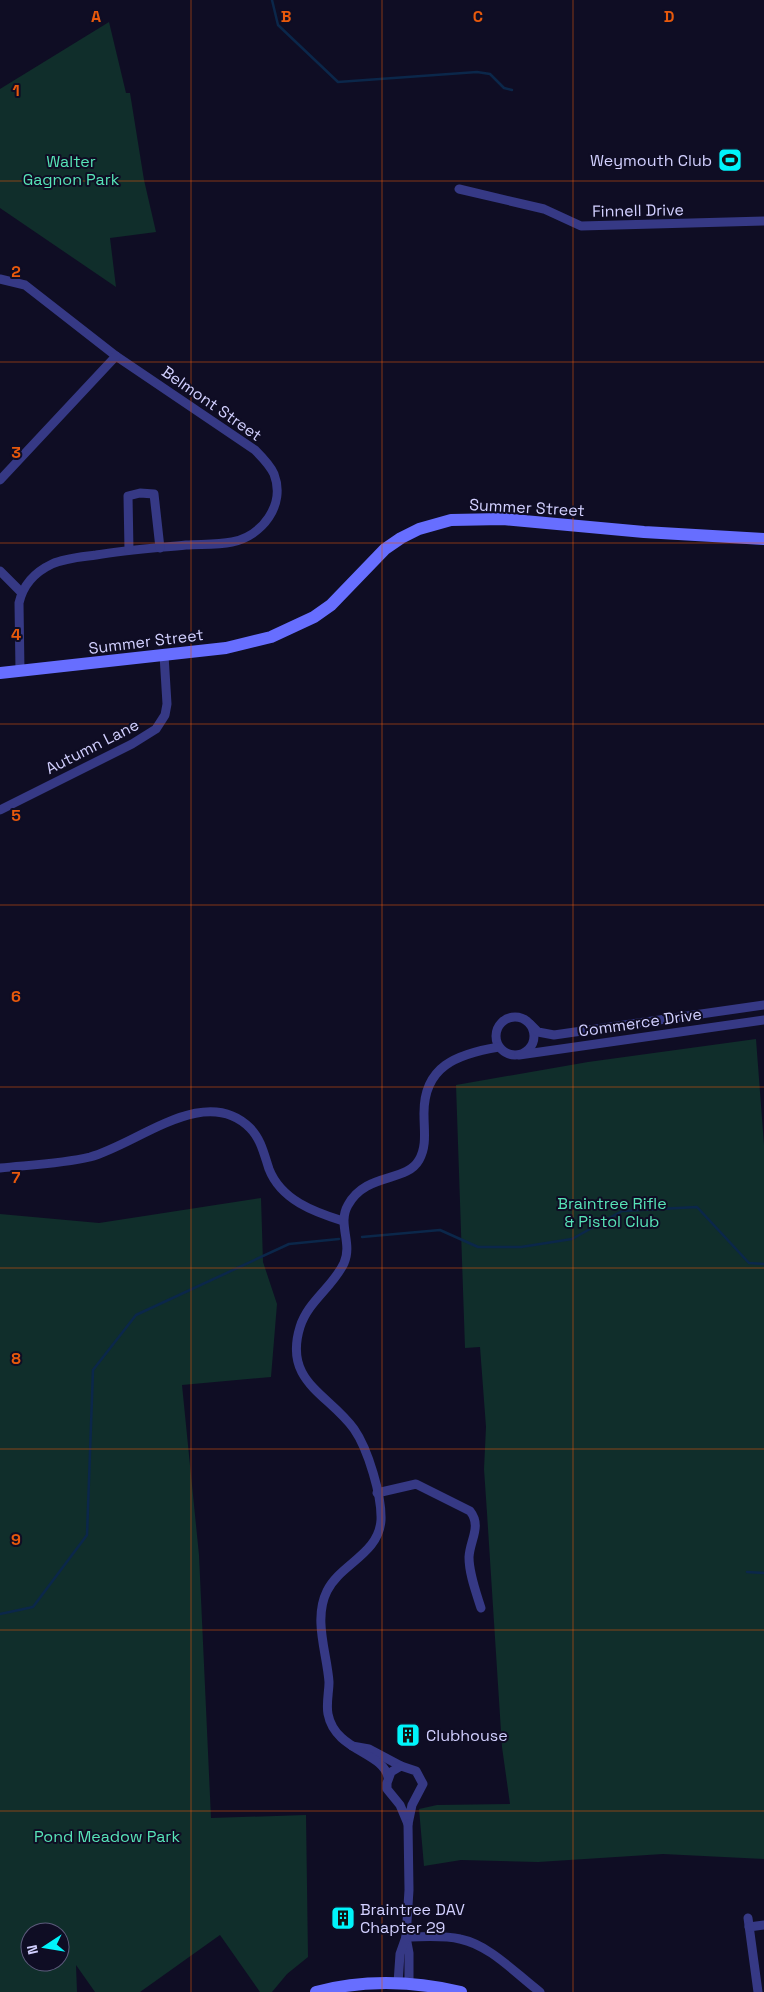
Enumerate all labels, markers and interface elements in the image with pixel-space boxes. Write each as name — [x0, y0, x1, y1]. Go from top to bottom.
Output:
text: A — [91, 6, 101, 27]
text: B — [281, 6, 291, 27]
text: C — [473, 6, 483, 27]
text: D — [664, 6, 674, 27]
text: 1 — [12, 80, 20, 101]
sports icon: Weymouth Club — [717, 147, 743, 173]
place label: Weymouth Club — [590, 150, 712, 171]
park label: Walter Gagnon Park — [23, 151, 120, 190]
street label: Finnell Drive — [592, 199, 684, 222]
text: 2 — [11, 261, 21, 282]
street label: Belmont Street — [158, 361, 266, 446]
text: 3 — [11, 442, 21, 463]
street label: Summer Street — [469, 494, 585, 521]
text: 4 — [11, 624, 21, 645]
street label: Summer Street — [87, 624, 205, 659]
street label: Autumn Lane — [42, 714, 142, 779]
text: 5 — [11, 805, 21, 826]
text: 6 — [11, 986, 21, 1007]
street label: Commerce Drive — [577, 1003, 703, 1042]
text: 7 — [12, 1167, 21, 1188]
park label: Braintree Rifle & Pistol Club — [557, 1193, 667, 1232]
text: 8 — [11, 1348, 21, 1369]
text: 9 — [11, 1529, 21, 1550]
building icon: Clubhouse — [395, 1722, 421, 1748]
place label: Clubhouse — [426, 1725, 508, 1746]
park label: Pond Meadow Park — [34, 1826, 180, 1847]
place label: Braintree DAV Chapter 29 — [360, 1899, 465, 1938]
building icon: Braintree DAV Chapter 29 — [330, 1905, 356, 1931]
north arrow — [20, 1922, 70, 1972]
text: N — [23, 1943, 42, 1956]

